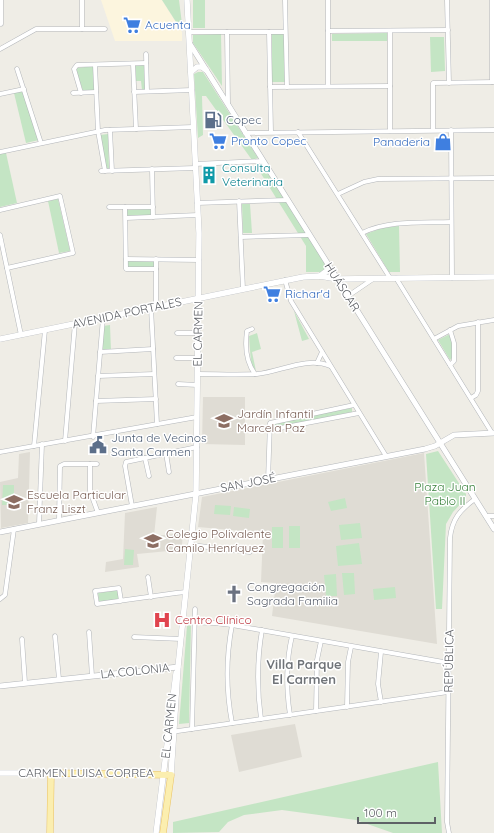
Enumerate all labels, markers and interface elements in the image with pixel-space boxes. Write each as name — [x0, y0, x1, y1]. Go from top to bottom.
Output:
supermarket icon: Acuenta — [122, 15, 142, 35]
place label: Acuenta — [145, 17, 191, 32]
fuel station icon: Copec — [203, 110, 223, 130]
place label: Copec — [226, 112, 261, 127]
supermarket icon: Pronto Copec — [208, 131, 228, 151]
shop icon: Panaderia — [433, 132, 453, 152]
place label: Pronto Copec — [231, 133, 307, 148]
place label: Panaderia — [373, 134, 430, 149]
place label: Consulta Veterinaria — [222, 160, 283, 189]
building icon: Consulta Veterinaria — [199, 165, 219, 185]
street label: HUÁSCAR — [321, 259, 363, 314]
supermarket icon: Richar'd — [262, 284, 282, 304]
place label: Richar'd — [285, 286, 330, 301]
street label: AVENIDA PORTALES — [71, 294, 183, 331]
street label: EL CARMEN — [189, 301, 206, 367]
place label: Jardín Infantil Marcela Paz — [237, 406, 313, 435]
school or university icon: Jardín Infantil Marcela Paz — [214, 411, 234, 431]
place label: Junta de Vecinos Santa Carmen — [111, 430, 207, 459]
public building icon: Junta de Vecinos Santa Carmen — [88, 435, 108, 455]
street label: SAN JOSÉ — [219, 470, 277, 495]
park label: Plaza Juan Pablo II — [414, 479, 476, 508]
place label: Escuela Particular Franz Liszt — [27, 487, 126, 516]
school or university icon: Escuela Particular Franz Liszt — [4, 492, 24, 512]
place label: Colegio Polivalente Camilo Henríquez — [166, 526, 272, 555]
school or university icon: Colegio Polivalente Camilo Henríquez — [143, 531, 163, 551]
place label: Congregación Sagrada Familia — [247, 579, 338, 608]
church icon: Congregación Sagrada Familia — [224, 584, 244, 604]
hospital icon: Centro Clínico — [152, 610, 172, 630]
place label: Centro Clínico — [175, 612, 252, 627]
street label: REPÚBLICA — [440, 629, 457, 693]
district label: Villa Parque El Carmen — [266, 656, 342, 687]
street label: LA COLONIA — [100, 659, 170, 682]
street label: EL CARMEN — [158, 693, 179, 759]
street label: CARMEN LUISA CORREA — [18, 765, 154, 780]
scale bar — [358, 799, 435, 825]
text: 100 m — [364, 805, 397, 820]

